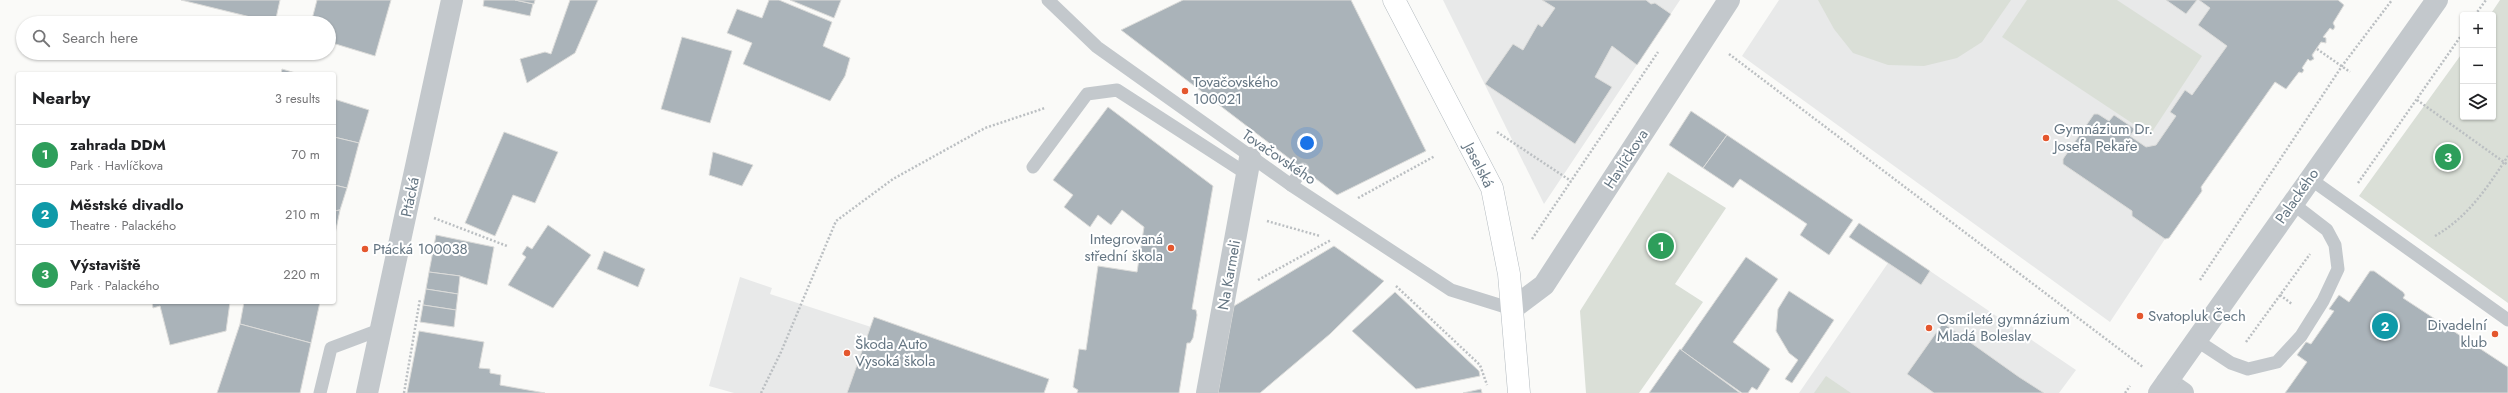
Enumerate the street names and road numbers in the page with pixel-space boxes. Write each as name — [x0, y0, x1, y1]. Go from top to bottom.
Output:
street label: Tovačovského — [1238, 124, 1320, 190]
street label: Havlíčkova — [1598, 125, 1654, 193]
street label: Jaselská — [1457, 137, 1500, 191]
street label: Palackého — [2270, 164, 2324, 228]
street label: Ptácká — [395, 175, 425, 219]
street label: Na Karmeli — [1212, 238, 1246, 312]

